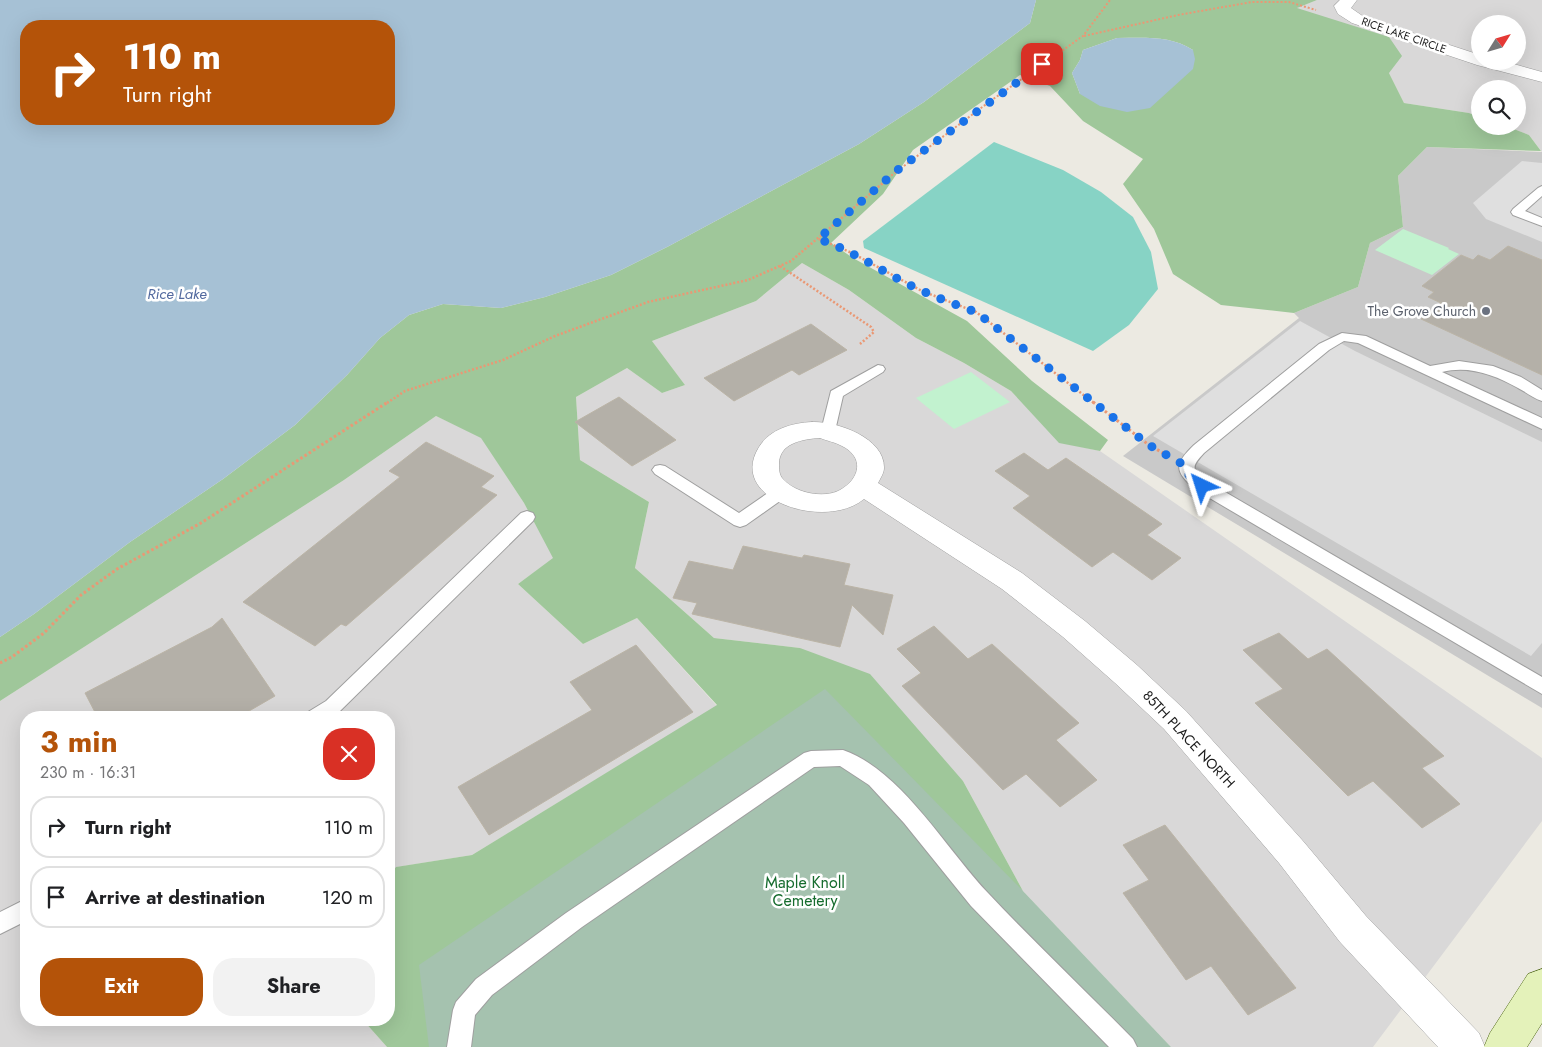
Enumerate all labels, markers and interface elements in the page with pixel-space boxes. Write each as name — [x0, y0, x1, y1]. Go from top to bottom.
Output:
street label: RICE LAKE CIRCLE — [1359, 13, 1449, 57]
north arrow — [1471, 15, 1526, 70]
map controls — [1471, 15, 1526, 135]
text: 110 m — [123, 32, 221, 82]
icon: right — [40, 40, 105, 105]
pin — [1021, 43, 1063, 85]
icon: arrive — [1028, 50, 1056, 78]
text: Turn right — [123, 78, 211, 110]
button: search — [1471, 80, 1526, 135]
water label: Rice Lake — [147, 283, 207, 305]
place label: The Grove Church — [1368, 301, 1476, 321]
marker: The Grove Church — [1480, 305, 1492, 317]
position arrow — [1175, 459, 1227, 511]
street label: 85TH PLACE NORTH — [1138, 686, 1240, 792]
text: 3 min — [40, 720, 118, 763]
button: close — [323, 728, 375, 780]
text: 230 m · 16:31 — [40, 761, 136, 784]
icon: right — [42, 813, 70, 841]
text: Turn right — [85, 814, 171, 841]
text: 110 m — [324, 814, 373, 841]
park label: Maple Knoll Cemetery — [765, 871, 845, 912]
icon: arrive — [42, 883, 70, 911]
text: Arrive at destination — [85, 884, 265, 911]
text: 120 m — [322, 884, 373, 911]
button: Exit — [40, 958, 203, 1016]
button: Share — [213, 958, 375, 1016]

